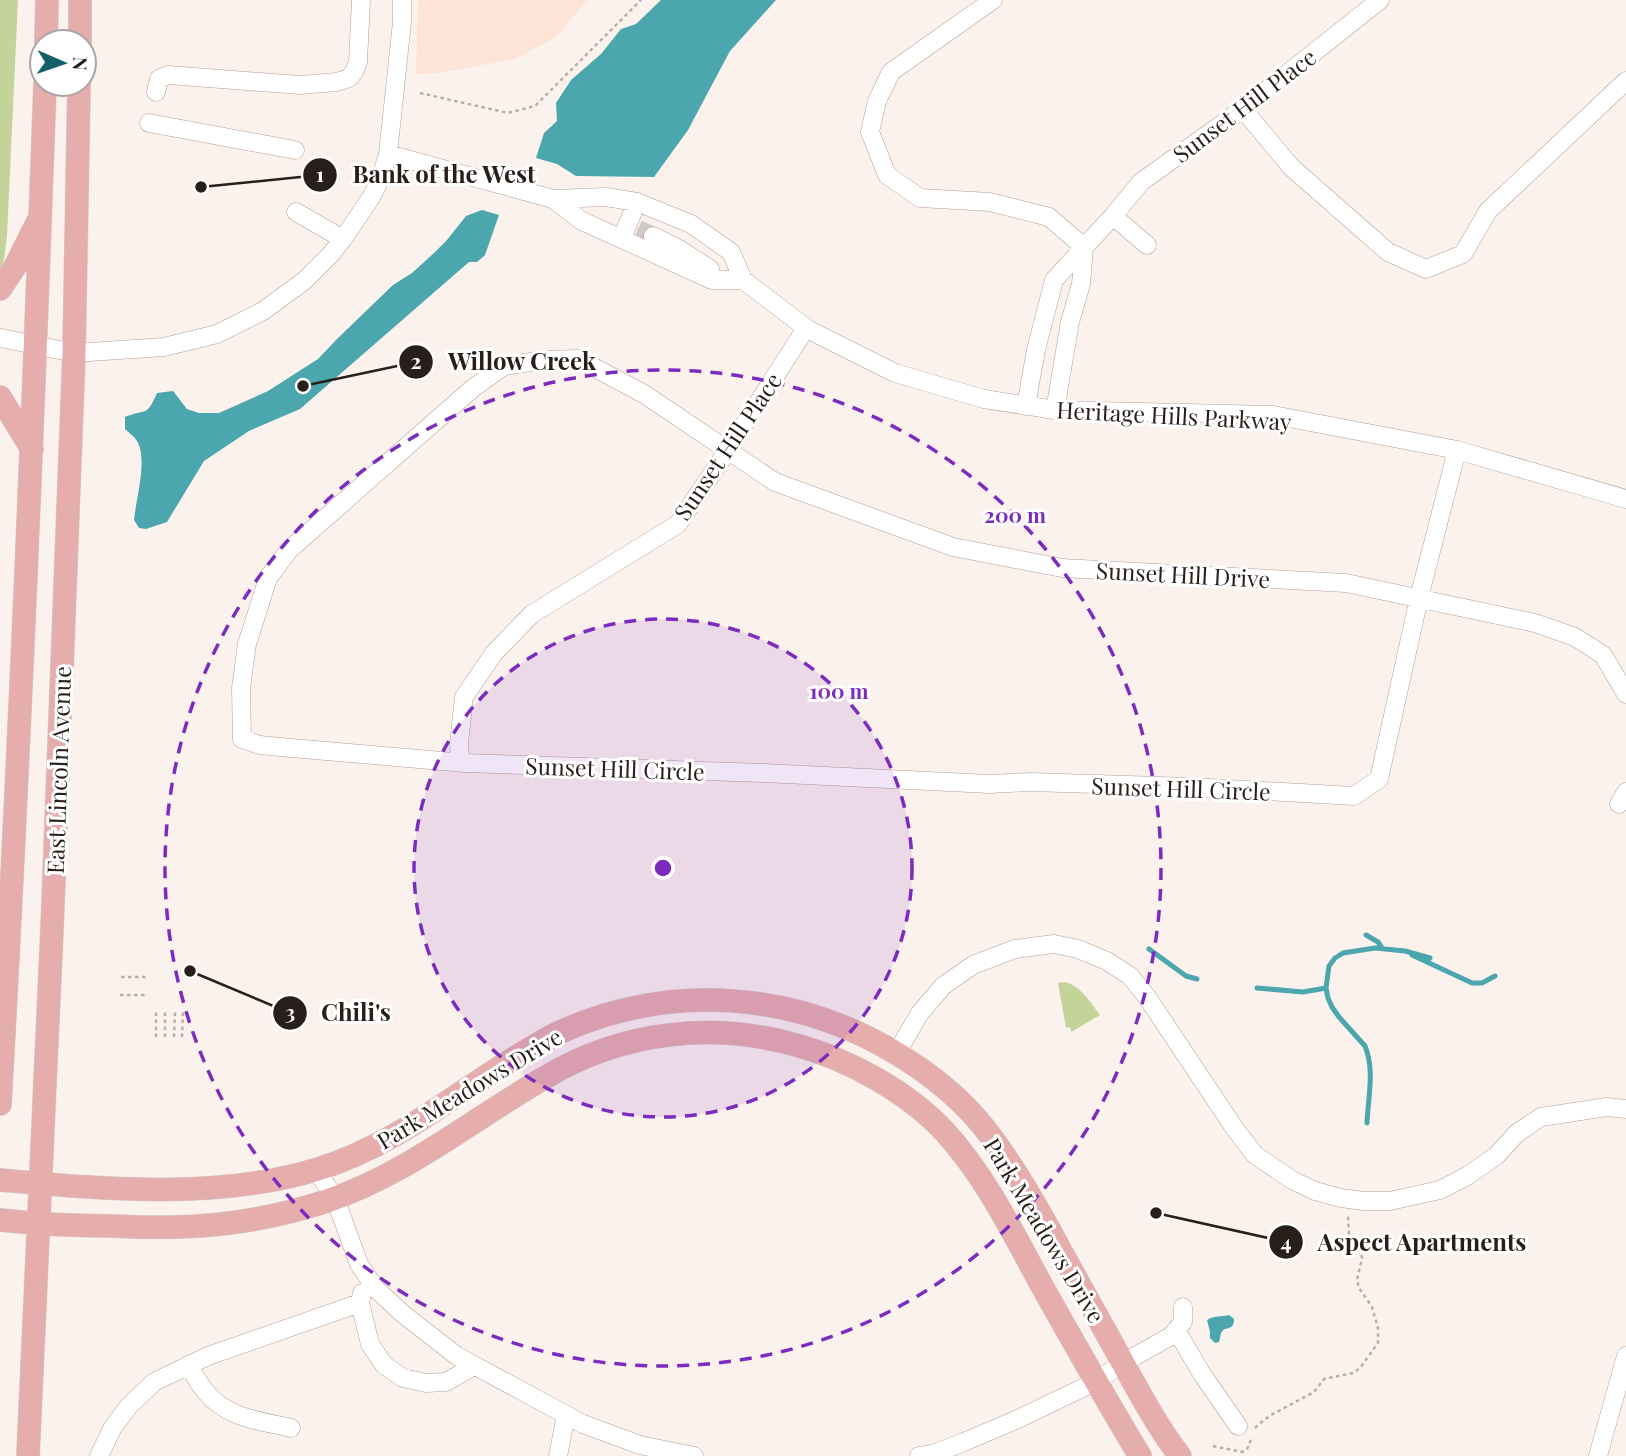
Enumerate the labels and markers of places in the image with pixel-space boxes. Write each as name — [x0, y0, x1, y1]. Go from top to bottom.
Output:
callout: Bank of the West — [303, 152, 550, 197]
callout: Willow Creek — [399, 339, 610, 384]
centre of rings — [651, 856, 675, 880]
callout: Chili's — [272, 990, 405, 1035]
callout: Aspect Apartments — [1268, 1220, 1541, 1265]

